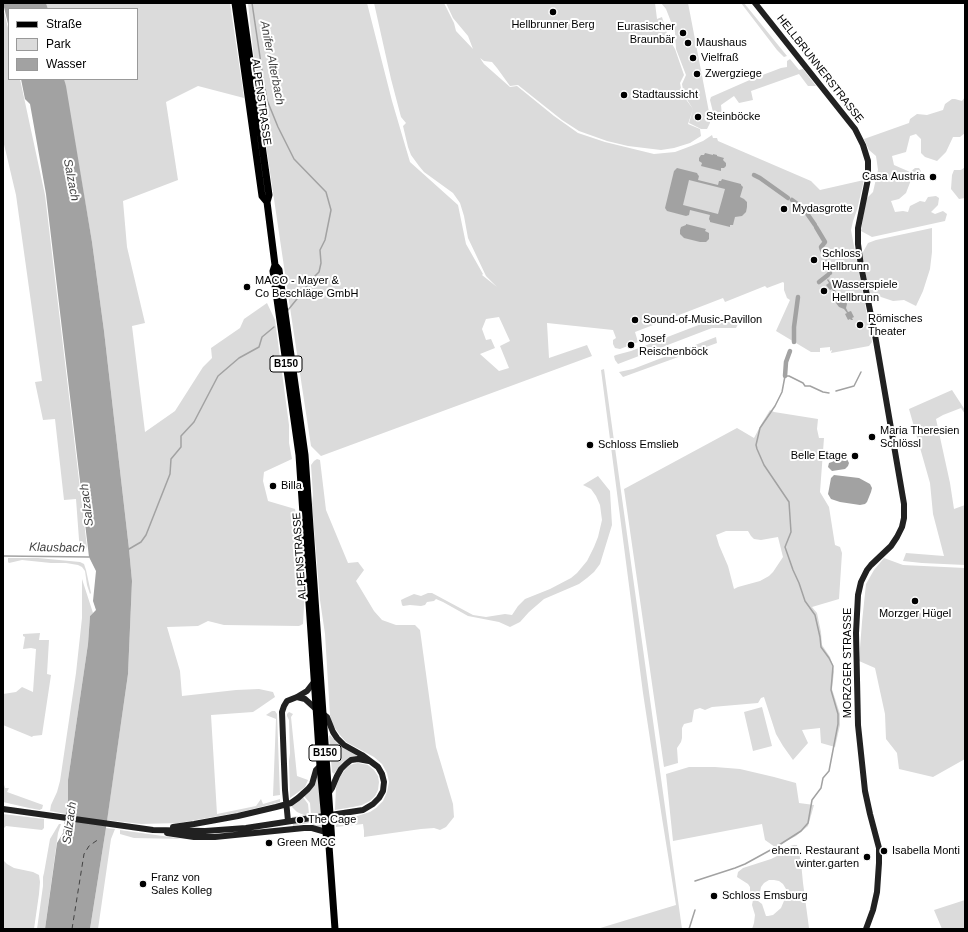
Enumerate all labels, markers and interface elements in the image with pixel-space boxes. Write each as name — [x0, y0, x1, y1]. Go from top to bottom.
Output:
marker: Hellbrunner Berg — [548, 7, 558, 17]
legend — [8, 8, 138, 80]
street label: HELLBRUNNERSTRASSE — [774, 12, 866, 126]
text: Straße — [46, 17, 82, 31]
place label: Hellbrunner Berg — [511, 18, 595, 32]
water label: Anifer Alterbach — [257, 20, 287, 106]
place label: Eurasischer Braunbär — [617, 20, 675, 46]
marker: Eurasischer Braunbär — [678, 28, 688, 38]
place label: Maushaus — [696, 36, 747, 50]
text: Park — [46, 37, 71, 51]
marker: Maushaus — [683, 38, 693, 48]
place label: Vielfraß — [701, 51, 739, 65]
marker: Vielfraß — [688, 53, 698, 63]
text: Wasser — [46, 57, 86, 71]
street label: ALPENSTRASSE — [248, 58, 274, 146]
place label: Zwergziege — [705, 67, 762, 81]
marker: Zwergziege — [692, 69, 702, 79]
place label: Stadtaussicht — [632, 88, 698, 102]
marker: Stadtaussicht — [619, 90, 629, 100]
place label: Steinböcke — [706, 110, 760, 124]
marker: Steinböcke — [693, 112, 703, 122]
water label: Salzach — [60, 158, 82, 202]
place label: Casa Austria — [862, 170, 925, 184]
marker: Casa Austria — [928, 172, 938, 182]
place label: Mydasgrotte — [792, 202, 853, 216]
marker: Mydasgrotte — [779, 204, 789, 214]
place label: Schloss Hellbrunn — [822, 247, 869, 273]
marker: Schloss Hellbrunn — [809, 255, 819, 265]
place label: MACO - Mayer & Co Beschläge GmbH — [255, 274, 358, 300]
place label: Wasserspiele Hellbrunn — [832, 278, 898, 304]
marker: MACO - Mayer & Co Beschläge GmbH — [242, 282, 252, 292]
marker: Wasserspiele Hellbrunn — [819, 286, 829, 296]
place label: Römisches Theater — [868, 312, 922, 338]
place label: Sound-of-Music-Pavillon — [643, 313, 762, 327]
marker: Sound-of-Music-Pavillon — [630, 315, 640, 325]
marker: Römisches Theater — [855, 320, 865, 330]
place label: Josef Reischenböck — [639, 332, 708, 358]
marker: Josef Reischenböck — [626, 340, 636, 350]
road number: B150 — [270, 356, 302, 372]
place label: Maria Theresien Schlössl — [880, 424, 959, 450]
marker: Maria Theresien Schlössl — [867, 432, 877, 442]
place label: Schloss Emslieb — [598, 438, 679, 452]
marker: Schloss Emslieb — [585, 440, 595, 450]
place label: Belle Etage — [791, 449, 847, 463]
marker: Belle Etage — [850, 451, 860, 461]
place label: Billa — [281, 479, 302, 493]
marker: Billa — [268, 481, 278, 491]
water label: Salzach — [77, 483, 97, 527]
street label: ALPENSTRASSE — [290, 512, 310, 600]
water label: Klausbach — [29, 540, 85, 556]
marker: Morzger Hügel — [910, 596, 920, 606]
place label: Morzger Hügel — [879, 607, 951, 621]
street label: MORZGER STRASSE — [841, 608, 855, 718]
road number: B150 — [309, 745, 341, 761]
water label: Salzach — [60, 801, 80, 845]
place label: The Cage — [308, 813, 356, 827]
marker: The Cage — [295, 815, 305, 825]
place label: Green MCC — [277, 836, 336, 850]
marker: Green MCC — [264, 838, 274, 848]
place label: ehem. Restaurant winter.garten — [772, 844, 859, 870]
place label: Isabella Monti — [892, 844, 960, 858]
marker: Isabella Monti — [879, 846, 889, 856]
marker: ehem. Restaurant winter.garten — [862, 852, 872, 862]
place label: Franz von Sales Kolleg — [151, 871, 212, 897]
marker: Franz von Sales Kolleg — [138, 879, 148, 889]
place label: Schloss Emsburg — [722, 889, 808, 903]
marker: Schloss Emsburg — [709, 891, 719, 901]

